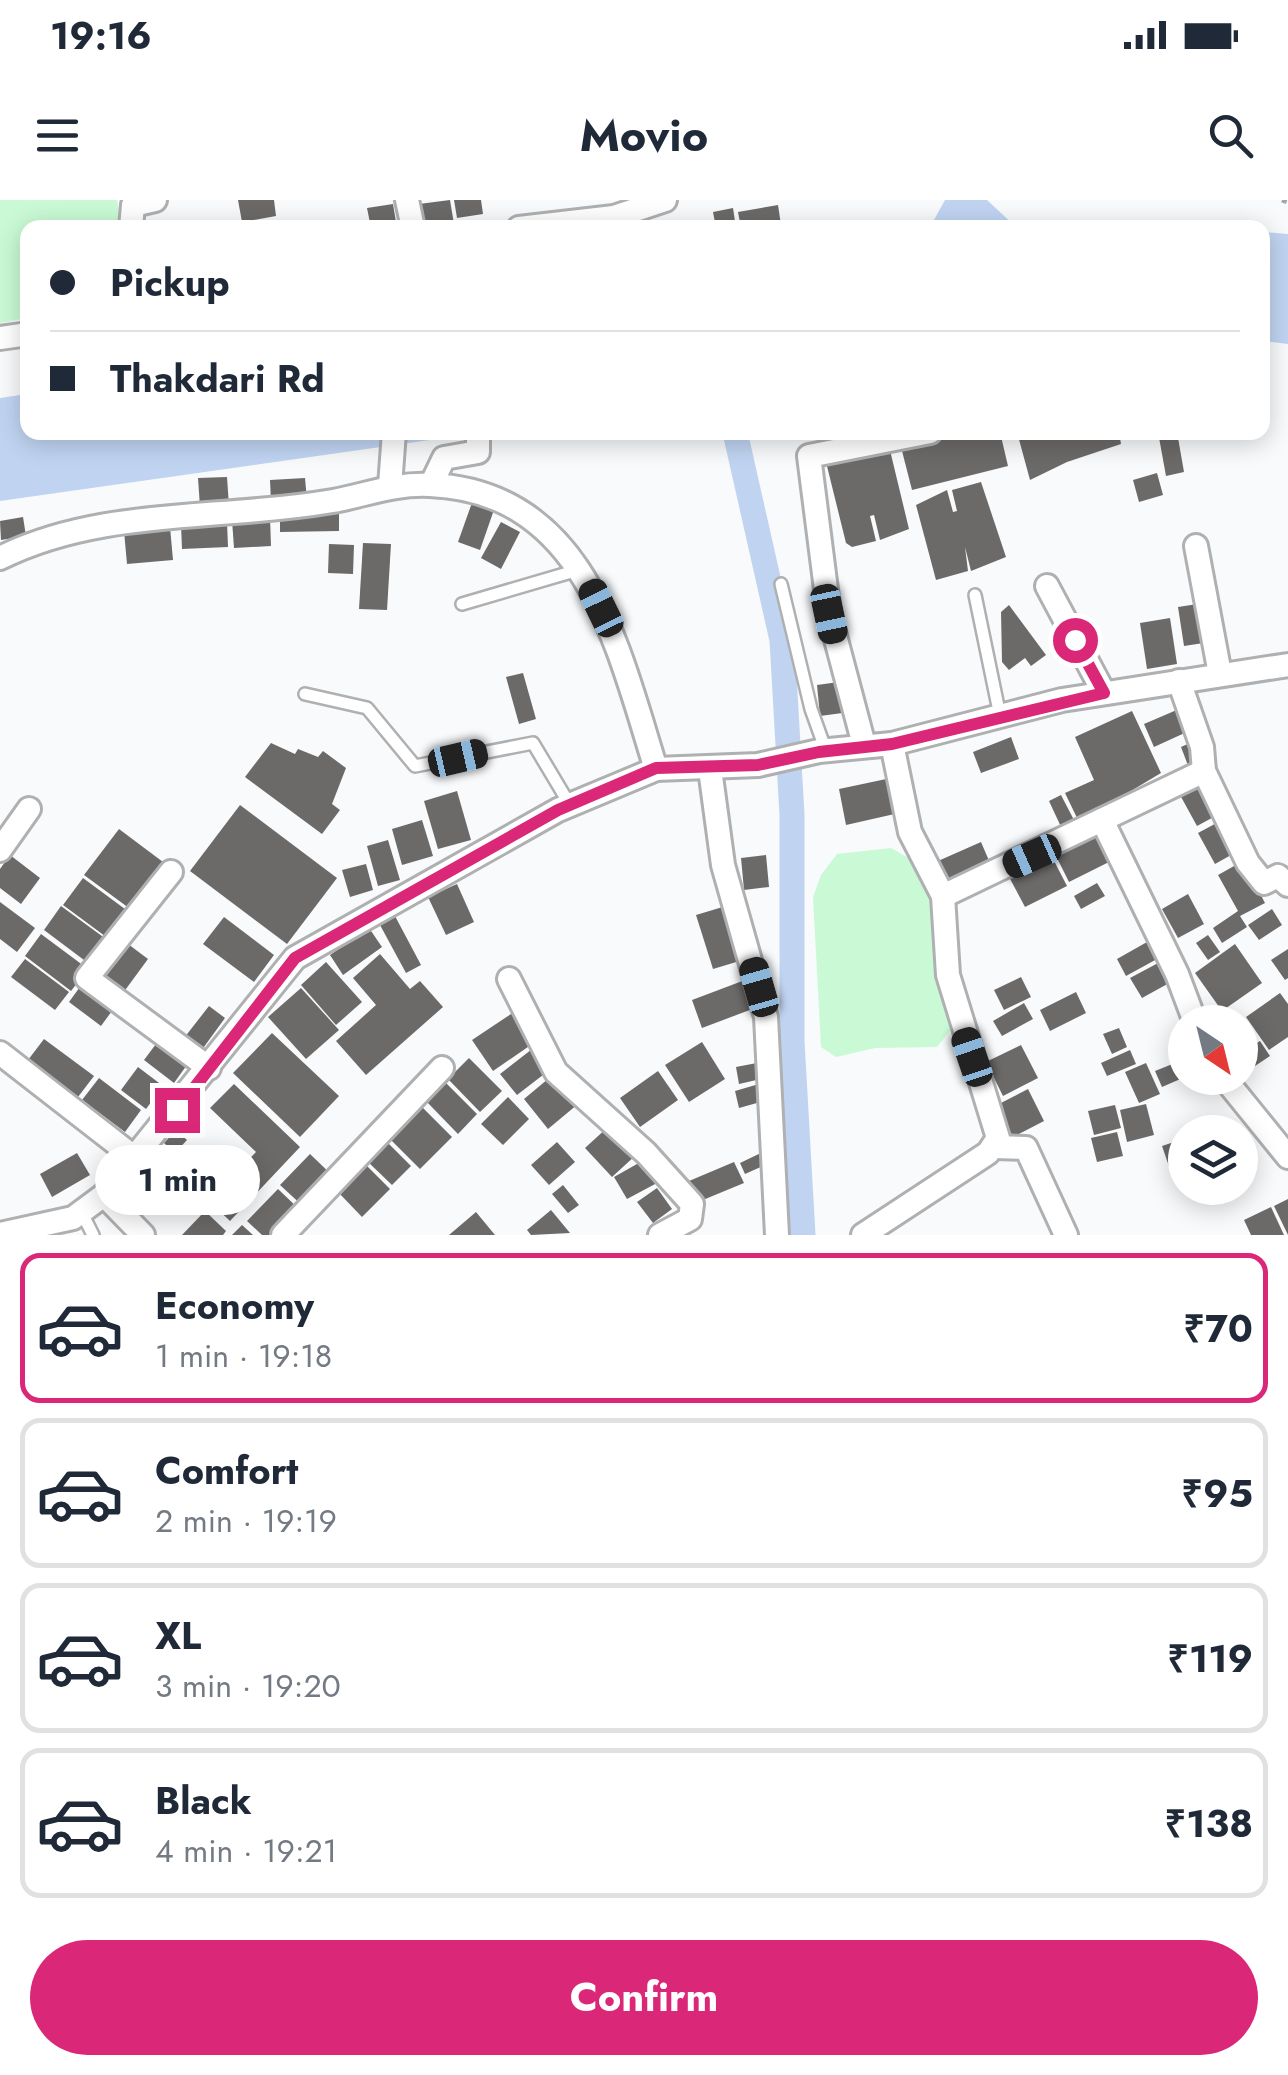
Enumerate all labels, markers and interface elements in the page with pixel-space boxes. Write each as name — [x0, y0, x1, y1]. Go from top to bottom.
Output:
text: 19:16 — [50, 8, 152, 63]
text: Movio — [580, 103, 708, 168]
icon: menu — [30, 108, 85, 163]
icon: search — [1203, 108, 1258, 163]
text: Pickup — [110, 255, 230, 310]
text: Thakdari Rd — [110, 351, 325, 406]
car — [574, 574, 628, 642]
car — [808, 582, 850, 646]
route start — [1053, 618, 1098, 663]
car — [425, 737, 491, 779]
car — [998, 830, 1066, 882]
car — [736, 954, 782, 1020]
north arrow — [1168, 1005, 1258, 1095]
map controls — [1168, 1005, 1258, 1205]
car — [948, 1024, 996, 1090]
route end — [155, 1088, 200, 1133]
button: layers — [1168, 1115, 1258, 1205]
callout: 1 min — [94, 1145, 260, 1215]
text: 1 min — [138, 1157, 217, 1203]
text: Economy — [155, 1278, 314, 1333]
icon: car — [35, 1283, 125, 1373]
text: ₹70 — [1183, 1301, 1253, 1356]
text: 1 min · 19:18 — [155, 1333, 332, 1379]
text: Comfort — [155, 1443, 298, 1498]
icon: car — [35, 1448, 125, 1538]
text: ₹95 — [1181, 1466, 1253, 1521]
text: 2 min · 19:19 — [155, 1498, 337, 1544]
text: XL — [155, 1608, 201, 1663]
icon: car — [35, 1613, 125, 1703]
text: ₹119 — [1167, 1631, 1253, 1686]
text: 3 min · 19:20 — [155, 1663, 341, 1709]
text: Black — [155, 1773, 252, 1828]
icon: car — [35, 1778, 125, 1868]
text: ₹138 — [1164, 1796, 1253, 1851]
text: 4 min · 19:21 — [155, 1828, 337, 1874]
button: Confirm — [30, 1940, 1258, 2055]

